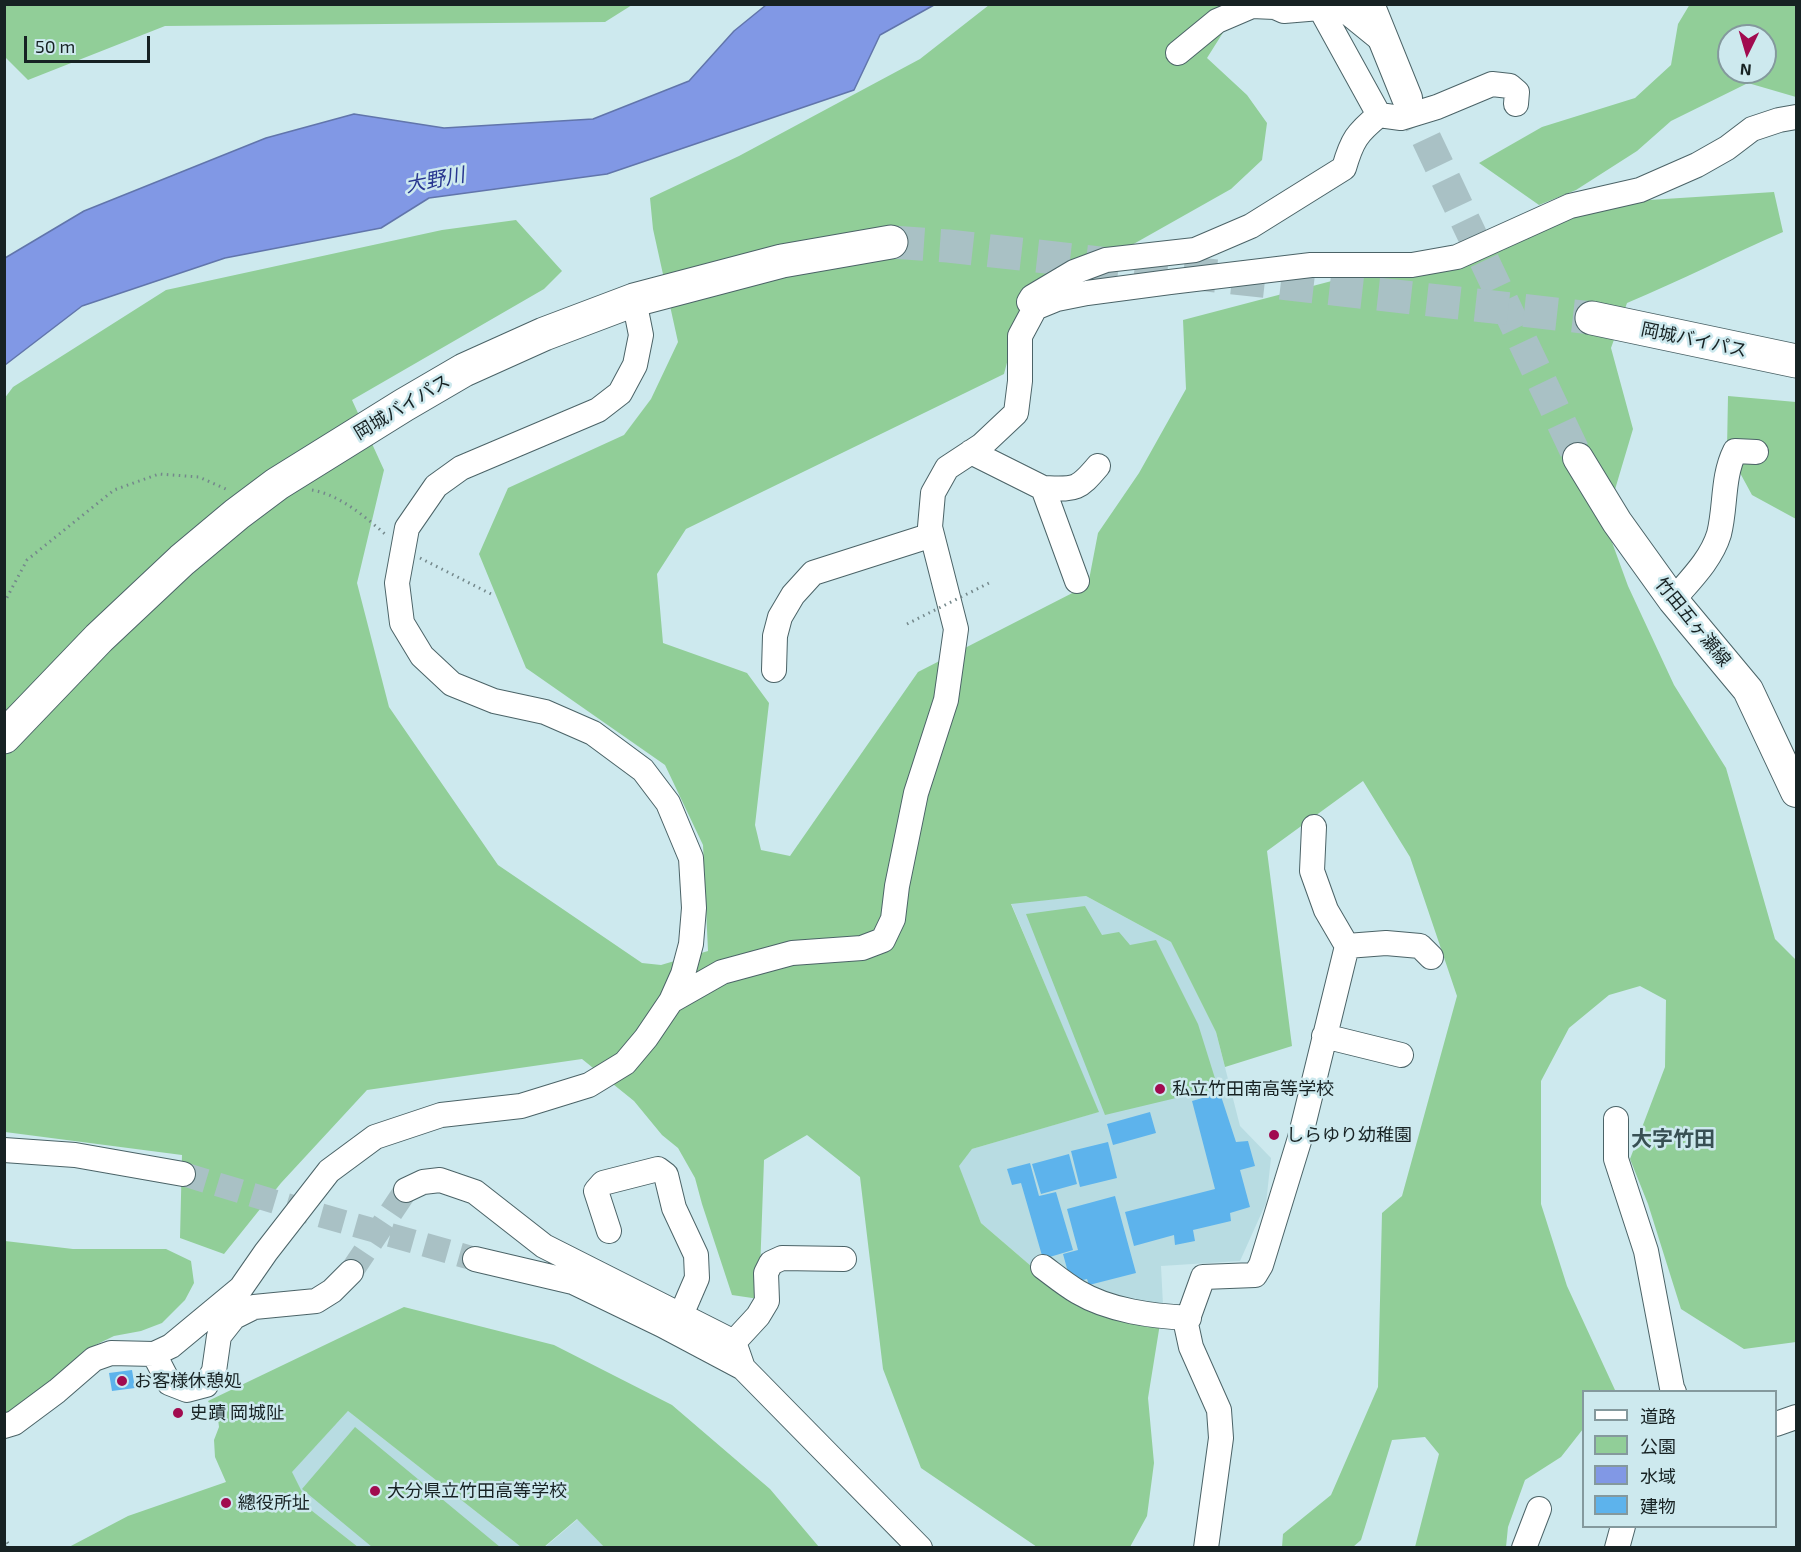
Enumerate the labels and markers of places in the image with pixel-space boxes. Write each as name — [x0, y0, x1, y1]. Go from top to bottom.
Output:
place label: 私立竹田南高等学校 — [1172, 1078, 1334, 1100]
marker: 私立竹田南高等学校 — [1153, 1082, 1167, 1096]
place label: しらゆり幼稚園 — [1286, 1124, 1412, 1146]
marker: しらゆり幼稚園 — [1267, 1128, 1281, 1142]
place label: お客様休憩処 — [134, 1370, 242, 1392]
marker: お客様休憩処 — [115, 1374, 129, 1388]
place label: 史蹟 岡城阯 — [190, 1402, 284, 1424]
marker: 史蹟 岡城阯 — [171, 1406, 185, 1420]
place label: 大分県立竹田高等学校 — [387, 1480, 567, 1502]
marker: 大分県立竹田高等学校 — [368, 1484, 382, 1498]
place label: 總役所址 — [238, 1492, 310, 1514]
marker: 總役所址 — [219, 1496, 233, 1510]

